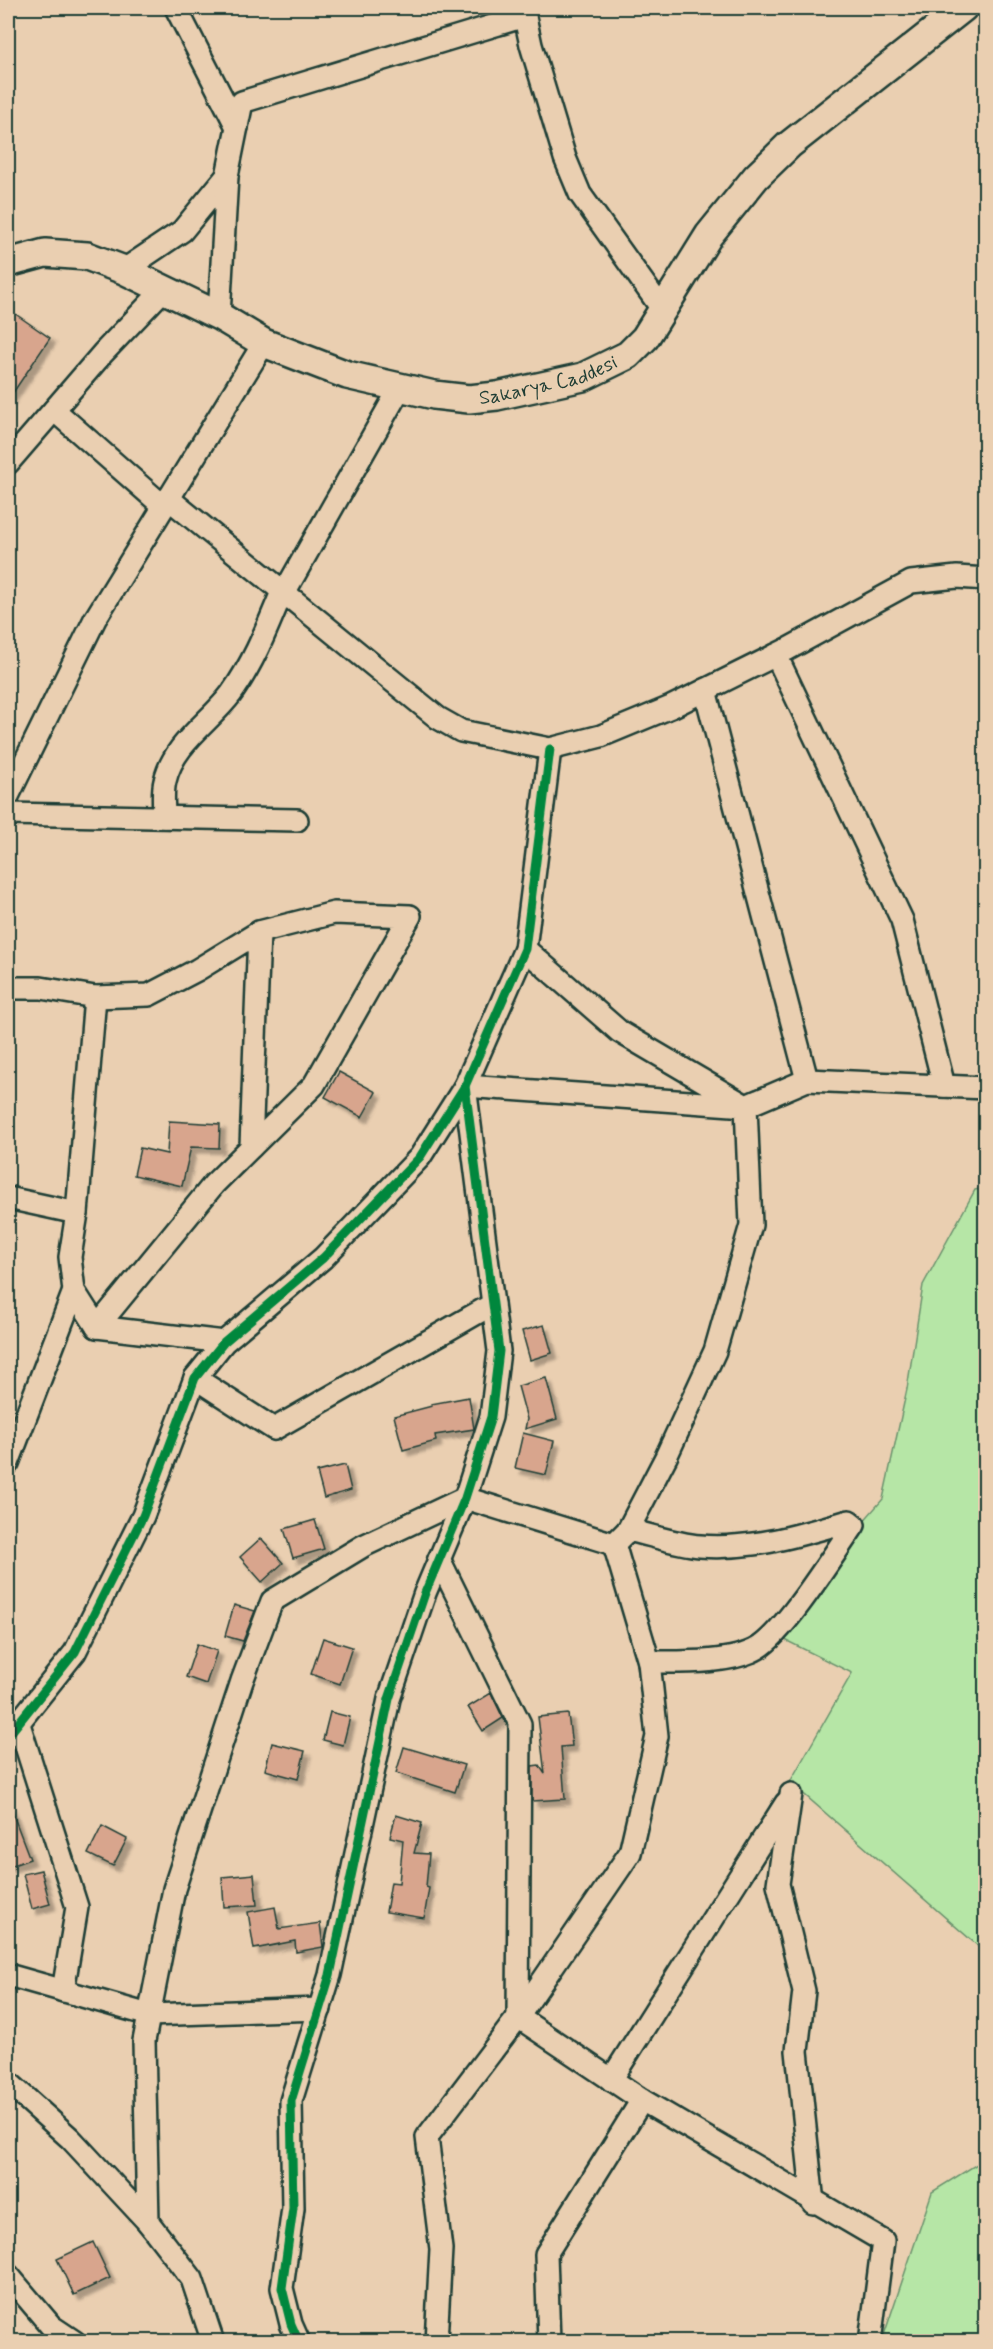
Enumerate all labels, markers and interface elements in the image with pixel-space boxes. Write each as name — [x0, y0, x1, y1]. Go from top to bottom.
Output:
street label: Sakarya Caddesi — [478, 349, 622, 411]

